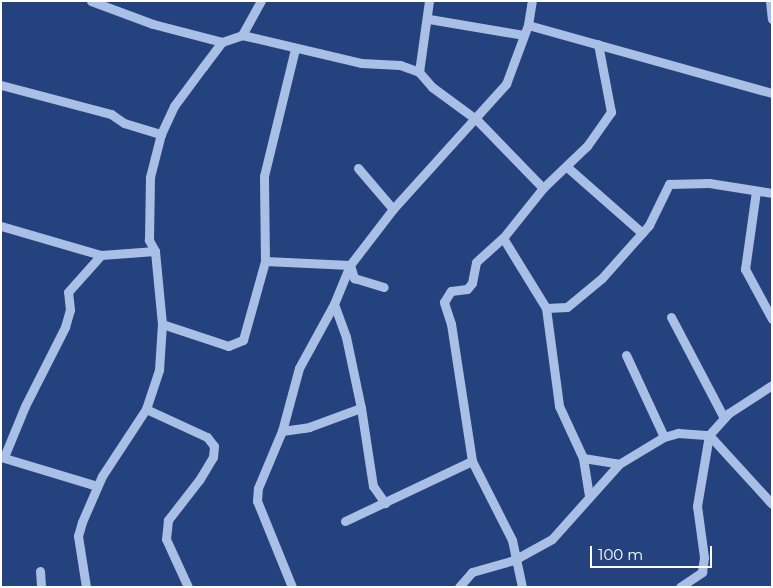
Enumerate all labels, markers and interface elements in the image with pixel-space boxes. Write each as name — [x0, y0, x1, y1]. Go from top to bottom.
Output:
scale bar — [593, 536, 716, 568]
text: 100 m — [598, 545, 643, 564]

